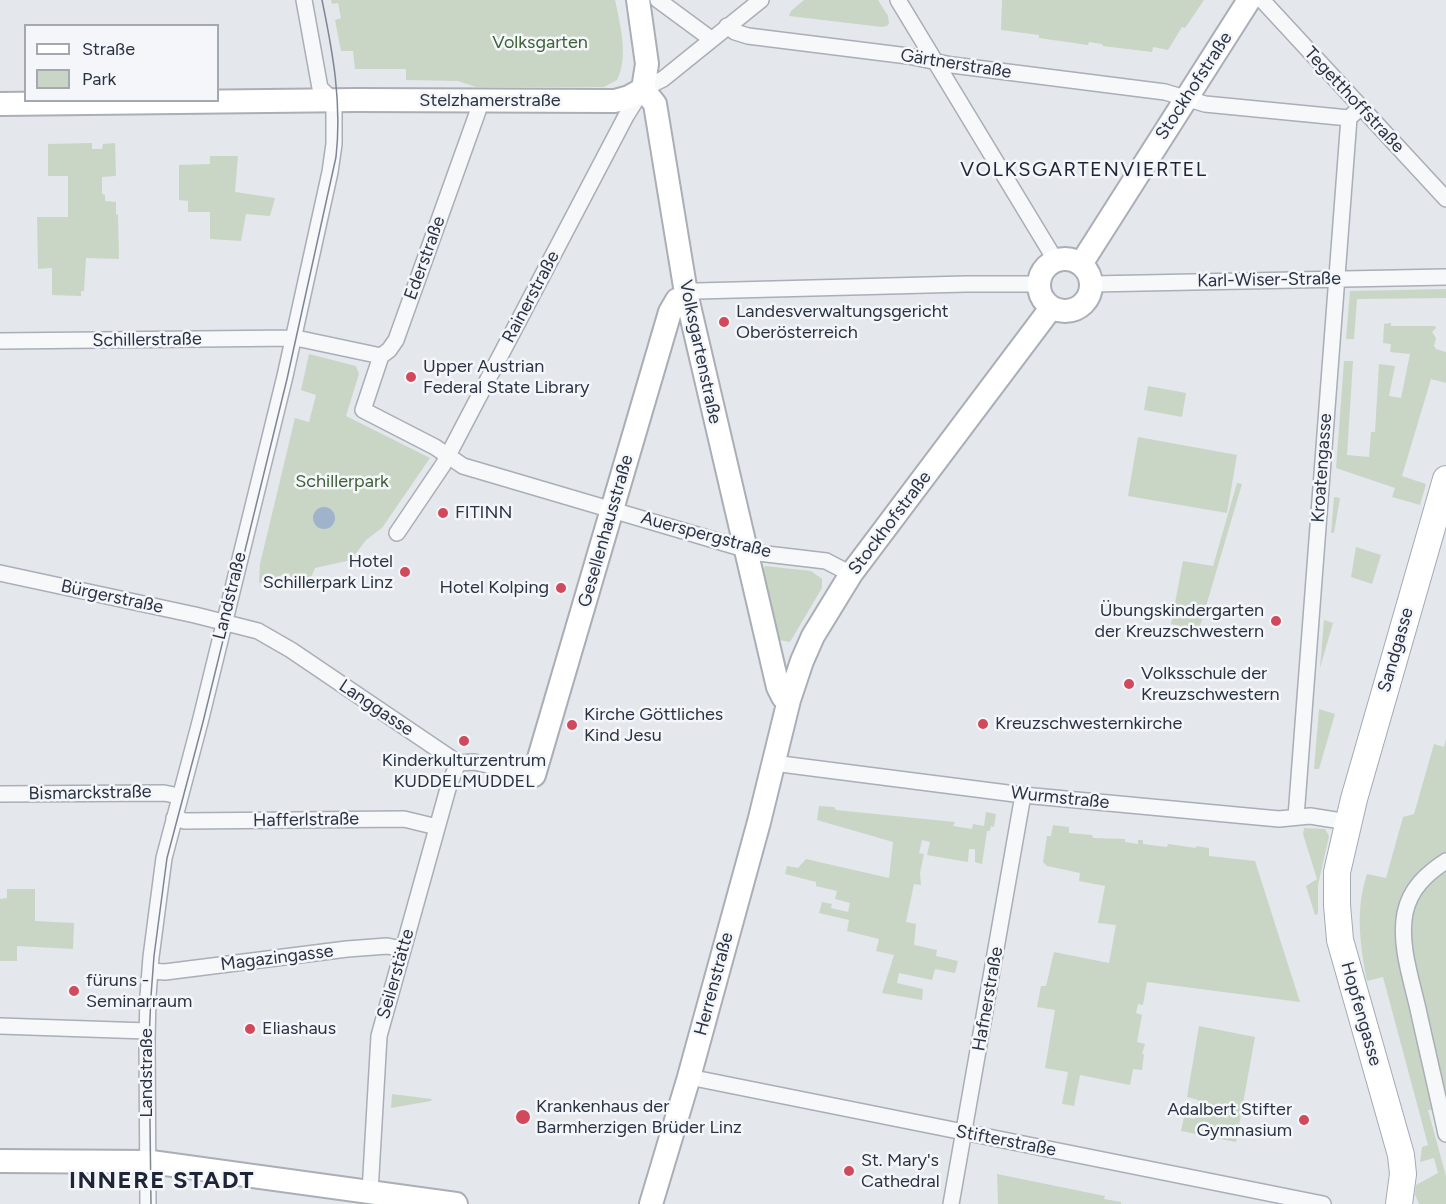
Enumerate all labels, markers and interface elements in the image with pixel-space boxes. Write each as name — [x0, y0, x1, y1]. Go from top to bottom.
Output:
legend — [24, 24, 219, 102]
street label: Stockhofstraße — [1151, 28, 1237, 144]
park label: Volksgarten — [492, 32, 588, 54]
text: Straße — [82, 38, 135, 60]
street label: Tegetthoffstraße — [1299, 43, 1409, 157]
street label: Gärtnerstraße — [899, 45, 1013, 83]
text: Park — [82, 68, 116, 90]
street label: Stelzhamerstraße — [419, 90, 561, 112]
district label: VOLKSGARTENVIERTEL — [960, 158, 1208, 182]
street label: Ederstraße — [400, 213, 450, 303]
street label: Rainerstraße — [498, 247, 564, 347]
street label: Karl-Wiser-Straße — [1197, 268, 1341, 292]
street label: Volksgartenstraße — [674, 278, 726, 426]
place label: Landesverwaltungsgericht Oberösterreich — [736, 301, 949, 344]
marker: Landesverwaltungsgericht Oberösterreich — [717, 315, 731, 329]
street label: Schillerstraße — [92, 328, 202, 352]
place label: Upper Austrian Federal State Library — [423, 356, 589, 398]
marker: Upper Austrian Federal State Library — [404, 370, 418, 384]
street label: Kroatengasse — [1307, 413, 1337, 523]
street label: Gesellenhausstraße — [574, 452, 638, 610]
street label: Stockhofstraße — [844, 467, 936, 579]
park label: Schillerpark — [295, 471, 389, 493]
place label: FITINN — [455, 502, 512, 524]
marker: FITINN — [436, 506, 450, 520]
street label: Auerspergstraße — [638, 507, 774, 563]
street label: Landstraße — [209, 550, 251, 642]
place label: Hotel Schillerpark Linz — [263, 551, 393, 594]
marker: Hotel Schillerpark Linz — [398, 565, 412, 579]
street label: Bürgerstraße — [59, 576, 165, 618]
place label: Hotel Kolping — [439, 577, 549, 599]
marker: Hotel Kolping — [554, 581, 568, 595]
place label: Übungskindergarten der Kreuzschwestern — [1094, 600, 1264, 642]
street label: Sandgasse — [1374, 605, 1418, 695]
marker: Übungskindergarten der Kreuzschwestern — [1269, 614, 1283, 628]
place label: Volksschule der Kreuzschwestern — [1141, 663, 1280, 706]
street label: Langgasse — [335, 675, 417, 741]
marker: Volksschule der Kreuzschwestern — [1122, 677, 1136, 691]
place label: Kirche Göttliches Kind Jesu — [584, 704, 723, 746]
place label: Kreuzschwesternkirche — [995, 713, 1182, 735]
marker: Kreuzschwesternkirche — [976, 717, 990, 731]
marker: Kirche Göttliches Kind Jesu — [565, 718, 579, 732]
marker: Kinderkulturzentrum KUDDELMUDDEL — [457, 734, 471, 748]
place label: Kinderkulturzentrum KUDDELMUDDEL — [382, 750, 546, 792]
street label: Bismarckstraße — [28, 781, 152, 805]
street label: Wurmstraße — [1010, 782, 1110, 814]
street label: Hafferlstraße — [253, 808, 359, 832]
street label: Seilerstätte — [373, 926, 419, 1022]
street label: Herrenstraße — [690, 930, 738, 1038]
street label: Magazingasse — [219, 940, 335, 976]
street label: Hafnerstraße — [968, 945, 1008, 1053]
street label: Hopfengasse — [1336, 959, 1386, 1069]
place label: füruns - Seminarraum — [86, 970, 192, 1012]
marker: füruns - Seminarraum — [67, 984, 81, 998]
place label: Eliashaus — [262, 1018, 336, 1040]
marker: Eliashaus — [243, 1022, 257, 1036]
street label: Landstraße — [136, 1028, 158, 1118]
place label: Krankenhaus der Barmherzigen Brüder Linz — [536, 1096, 742, 1138]
place label: Adalbert Stifter Gymnasium — [1167, 1099, 1292, 1142]
marker: Krankenhaus der Barmherzigen Brüder Linz — [514, 1108, 532, 1126]
marker: Adalbert Stifter Gymnasium — [1297, 1113, 1311, 1127]
street label: Stifterstraße — [954, 1121, 1058, 1161]
place label: St. Mary's Cathedral — [861, 1150, 940, 1192]
marker: St. Mary's Cathedral — [842, 1164, 856, 1178]
district label: INNERE STADT — [69, 1167, 255, 1195]

